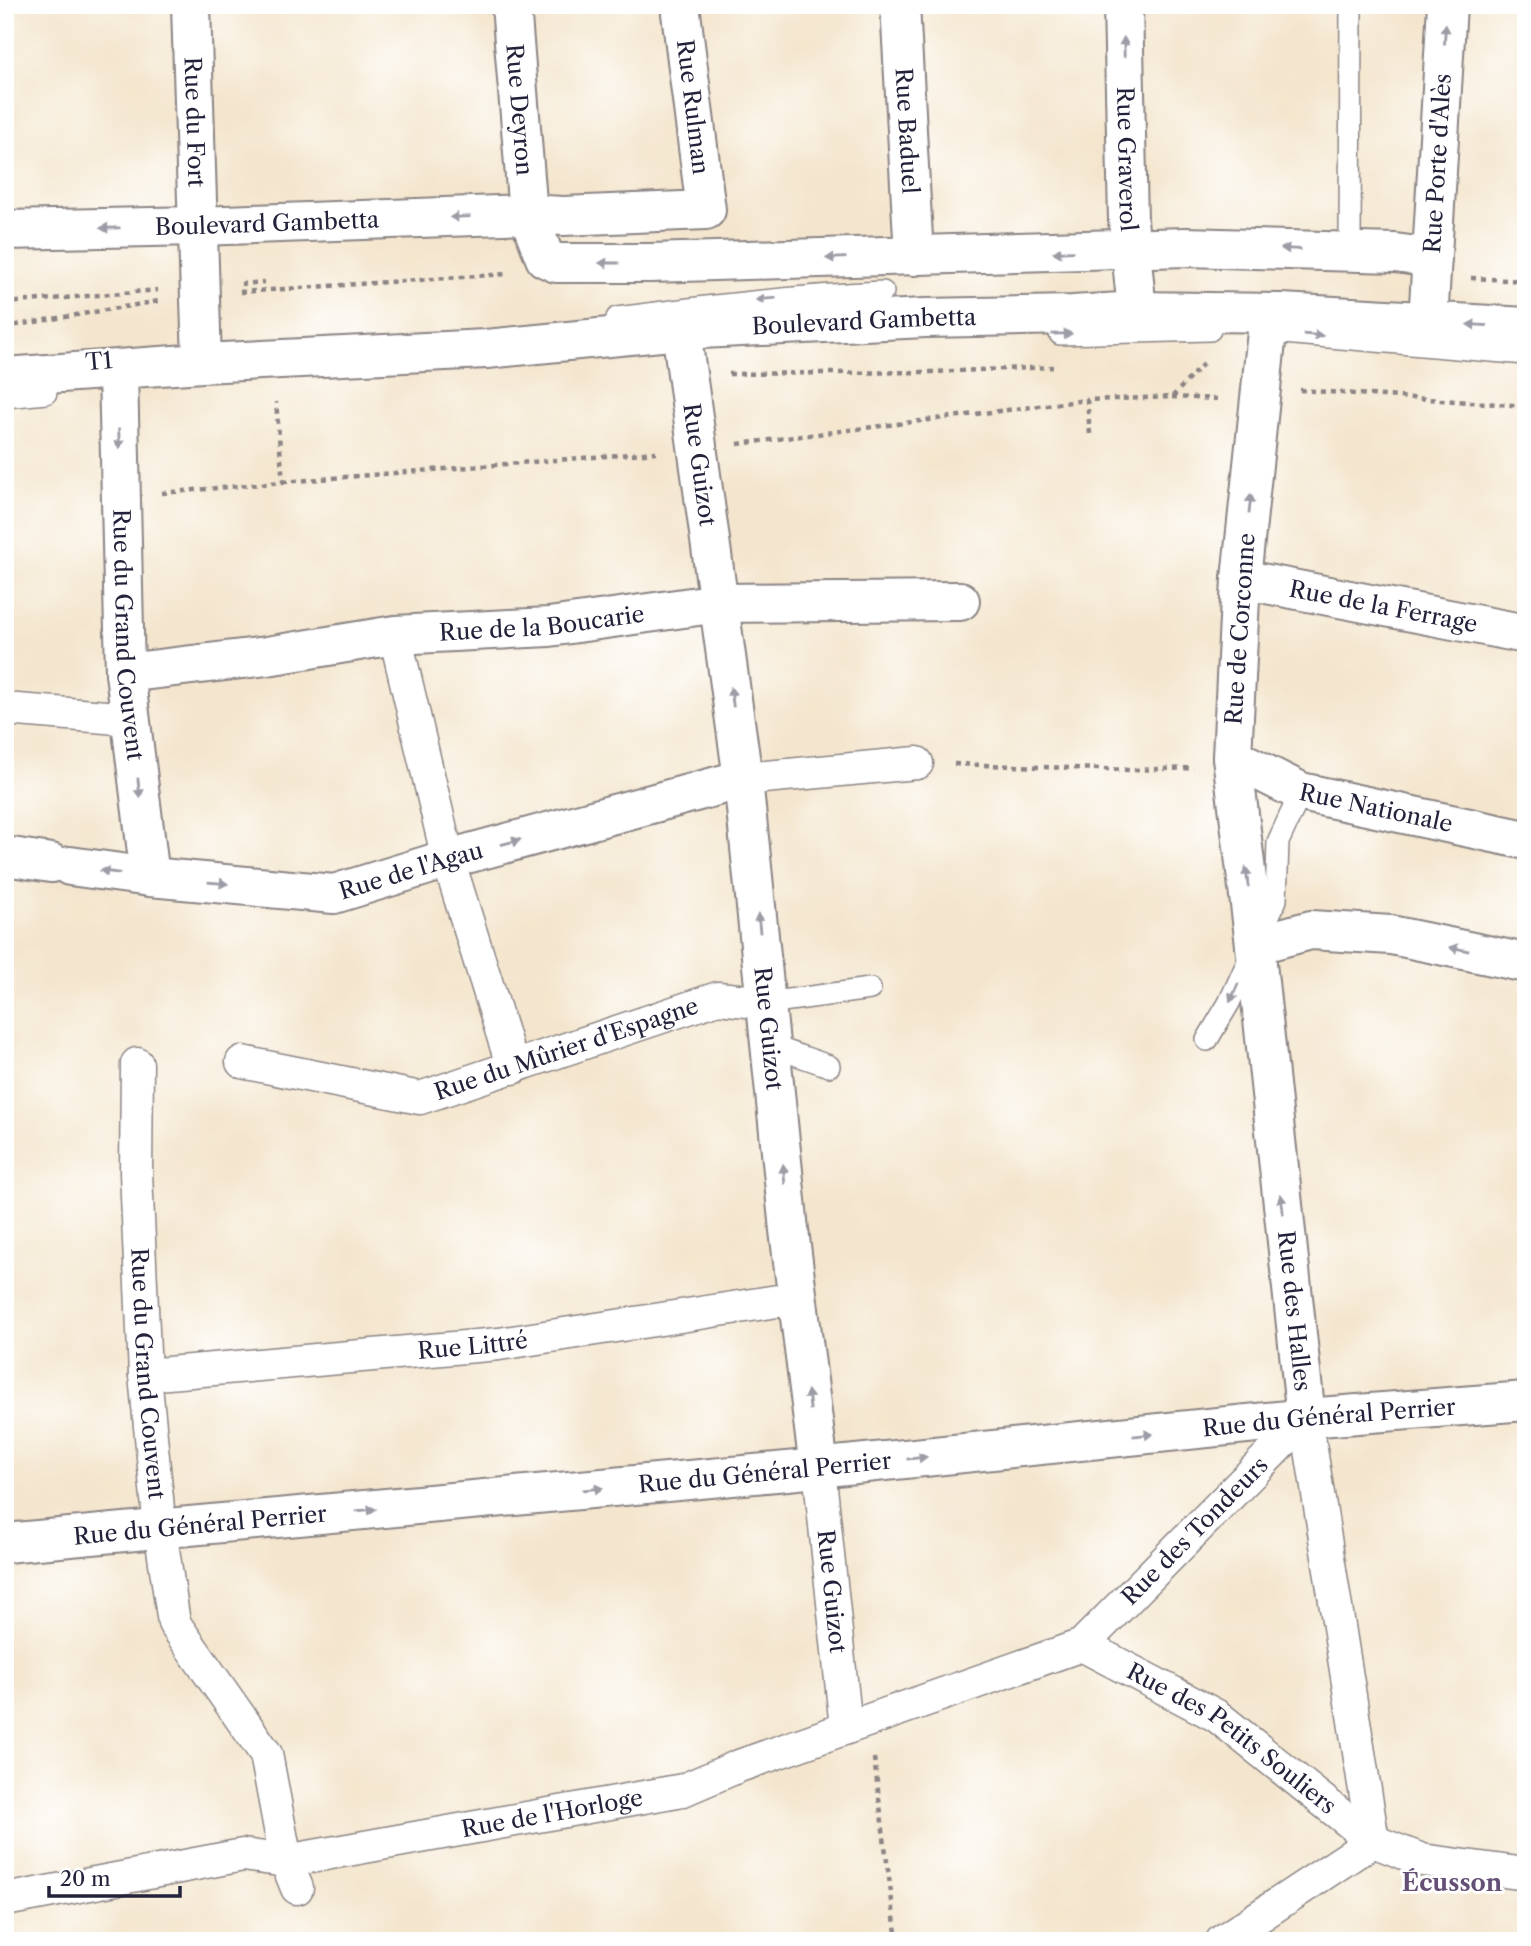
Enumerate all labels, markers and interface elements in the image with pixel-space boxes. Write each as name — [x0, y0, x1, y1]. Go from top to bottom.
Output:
one-way arrow — [1440, 23, 1451, 45]
one-way arrow — [1118, 36, 1129, 58]
street label: Rue Rulman — [671, 38, 715, 176]
street label: Rue Deyron — [500, 43, 539, 176]
street label: Rue du Fort — [179, 56, 211, 187]
street label: Rue Baduel — [890, 67, 925, 195]
street label: Rue Porte d'Alès — [1418, 73, 1457, 254]
street label: Rue Graverol — [1111, 86, 1143, 233]
street label: Boulevard Gambetta — [154, 205, 380, 241]
one-way arrow — [449, 211, 471, 222]
one-way arrow — [99, 222, 121, 234]
one-way arrow — [1279, 244, 1301, 255]
one-way arrow — [1052, 246, 1074, 258]
one-way arrow — [825, 253, 847, 264]
one-way arrow — [597, 257, 619, 269]
one-way arrow — [755, 294, 777, 305]
street label: Boulevard Gambetta — [751, 303, 977, 340]
one-way arrow — [1466, 319, 1488, 330]
one-way arrow — [1051, 328, 1073, 340]
one-way arrow — [1303, 330, 1325, 341]
street label: T1 — [84, 346, 114, 376]
street label: Rue Guizot — [677, 401, 722, 528]
one-way arrow — [114, 428, 125, 450]
one-way arrow — [1244, 493, 1255, 515]
street label: Rue du Grand Couvent — [107, 509, 150, 762]
street label: Rue de Corconne — [1219, 532, 1261, 726]
street label: Rue de la Ferrage — [1287, 575, 1480, 638]
street label: Rue de la Boucarie — [438, 600, 646, 647]
one-way arrow — [726, 686, 737, 708]
one-way arrow — [133, 777, 144, 799]
street label: Rue Nationale — [1297, 778, 1455, 838]
street label: Rue de l'Agau — [336, 836, 486, 906]
one-way arrow — [500, 836, 521, 846]
one-way arrow — [99, 866, 121, 877]
one-way arrow — [1241, 866, 1252, 888]
one-way arrow — [207, 878, 229, 889]
one-way arrow — [753, 912, 764, 934]
one-way arrow — [1448, 944, 1470, 955]
street label: Rue Guizot — [748, 965, 789, 1091]
one-way arrow — [1228, 983, 1240, 1003]
street label: Rue du Mûrier d'Espagne — [431, 992, 702, 1106]
one-way arrow — [778, 1163, 789, 1185]
one-way arrow — [1276, 1193, 1287, 1215]
street label: Rue des Halles — [1272, 1229, 1317, 1393]
street label: Rue du Grand Couvent — [125, 1247, 171, 1501]
street label: Rue Littré — [416, 1326, 530, 1365]
one-way arrow — [804, 1389, 815, 1411]
street label: Rue du Général Perrier — [1201, 1392, 1457, 1443]
one-way arrow — [1132, 1429, 1154, 1440]
street label: Rue du Général Perrier — [637, 1446, 893, 1499]
street label: Rue des Tondeurs — [1116, 1451, 1274, 1611]
one-way arrow — [906, 1452, 928, 1463]
one-way arrow — [582, 1483, 604, 1494]
street label: Rue du Général Perrier — [72, 1499, 328, 1551]
one-way arrow — [355, 1504, 377, 1515]
street label: Rue Guizot — [811, 1528, 852, 1654]
street label: Rue des Petits Souliers — [1122, 1657, 1342, 1820]
street label: Rue de l'Horloge — [459, 1783, 645, 1843]
scale bar — [49, 1855, 180, 1899]
text: 20 m — [60, 1866, 111, 1891]
district label: Écusson — [1402, 1868, 1503, 1897]

